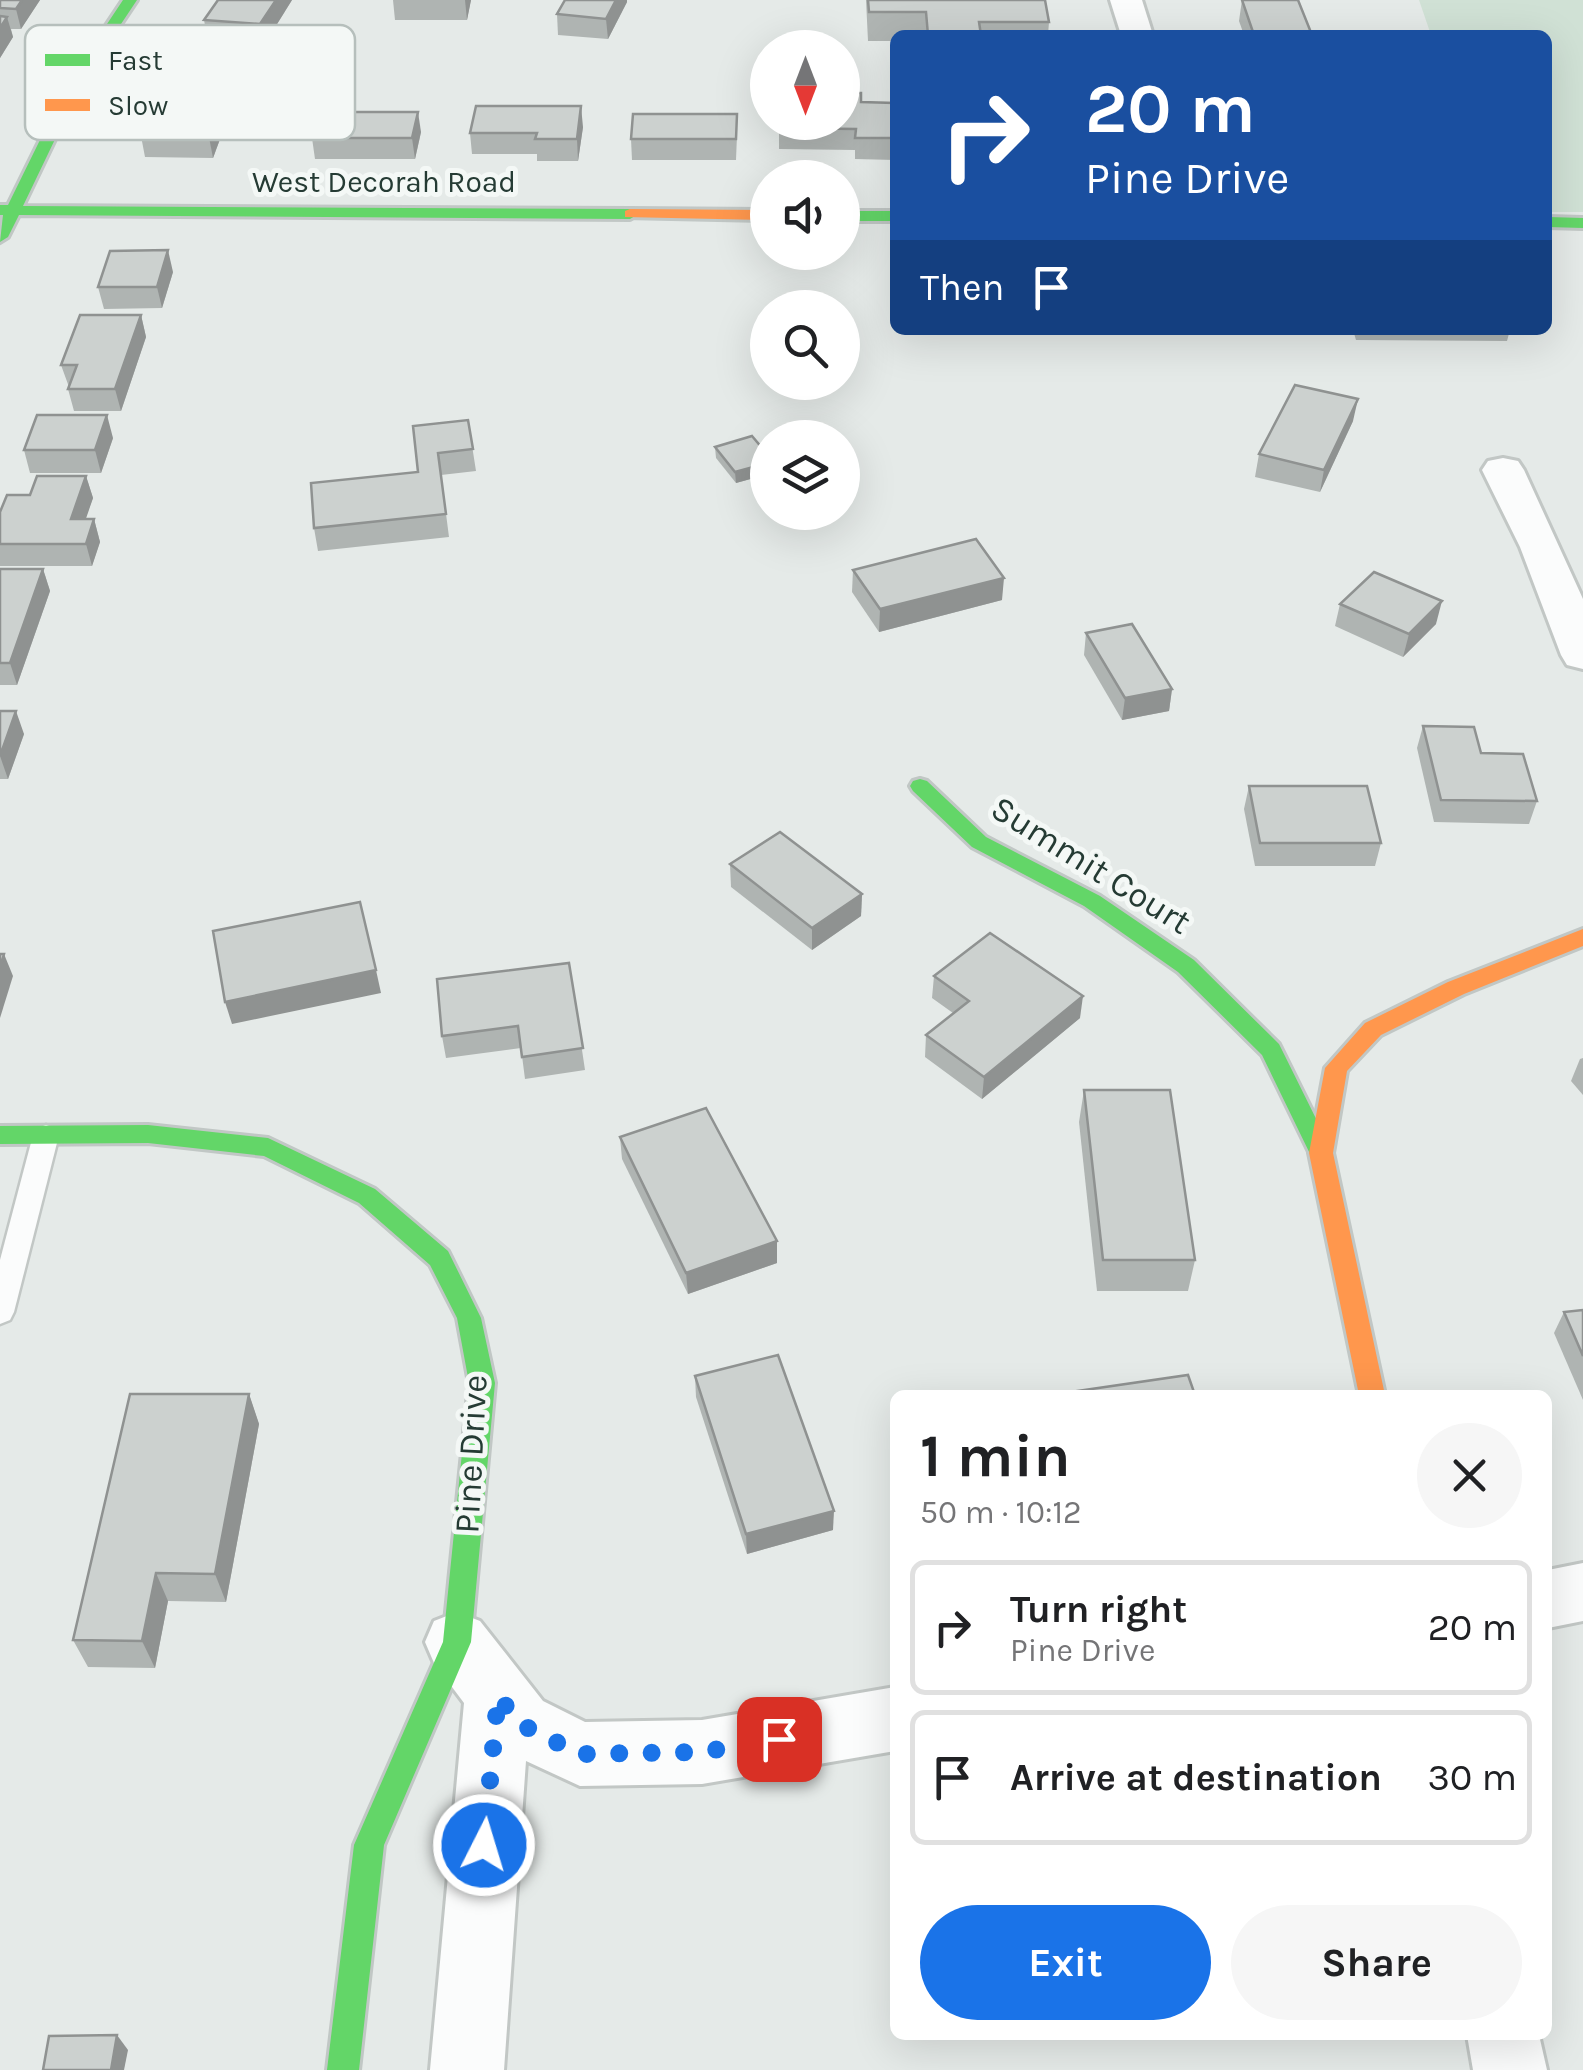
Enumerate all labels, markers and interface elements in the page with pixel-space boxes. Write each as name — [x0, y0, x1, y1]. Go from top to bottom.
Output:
legend — [25, 25, 355, 140]
north arrow — [750, 30, 860, 140]
map controls — [750, 30, 860, 530]
text: Fast — [108, 44, 163, 77]
text: 20 m — [1085, 68, 1256, 150]
icon: right — [920, 70, 1050, 200]
text: Slow — [108, 89, 168, 122]
text: Pine Drive — [1085, 152, 1289, 204]
button: sound — [750, 160, 860, 270]
street label: West Decorah Road — [252, 164, 516, 200]
icon: arrive — [1024, 260, 1079, 315]
text: Then — [920, 265, 1004, 310]
button: search — [750, 290, 860, 400]
button: layers — [750, 420, 860, 530]
street label: Summit Court — [984, 787, 1198, 943]
street label: Pine Drive — [446, 1374, 496, 1534]
text: 1 min — [920, 1421, 1071, 1491]
button: close — [1417, 1423, 1522, 1528]
text: 50 m · 10:12 — [920, 1494, 1082, 1531]
text: Turn right — [1010, 1587, 1187, 1632]
icon: right — [925, 1600, 980, 1655]
text: 20 m — [1428, 1605, 1517, 1650]
text: Pine Drive — [1010, 1632, 1155, 1669]
pin — [737, 1697, 822, 1782]
icon: arrive — [752, 1712, 807, 1767]
icon: arrive — [925, 1750, 980, 1805]
text: Arrive at destination — [1010, 1755, 1382, 1800]
text: 30 m — [1427, 1755, 1517, 1800]
position arrow — [432, 1793, 536, 1897]
button: Exit — [920, 1905, 1211, 2020]
button: Share — [1231, 1905, 1522, 2020]

